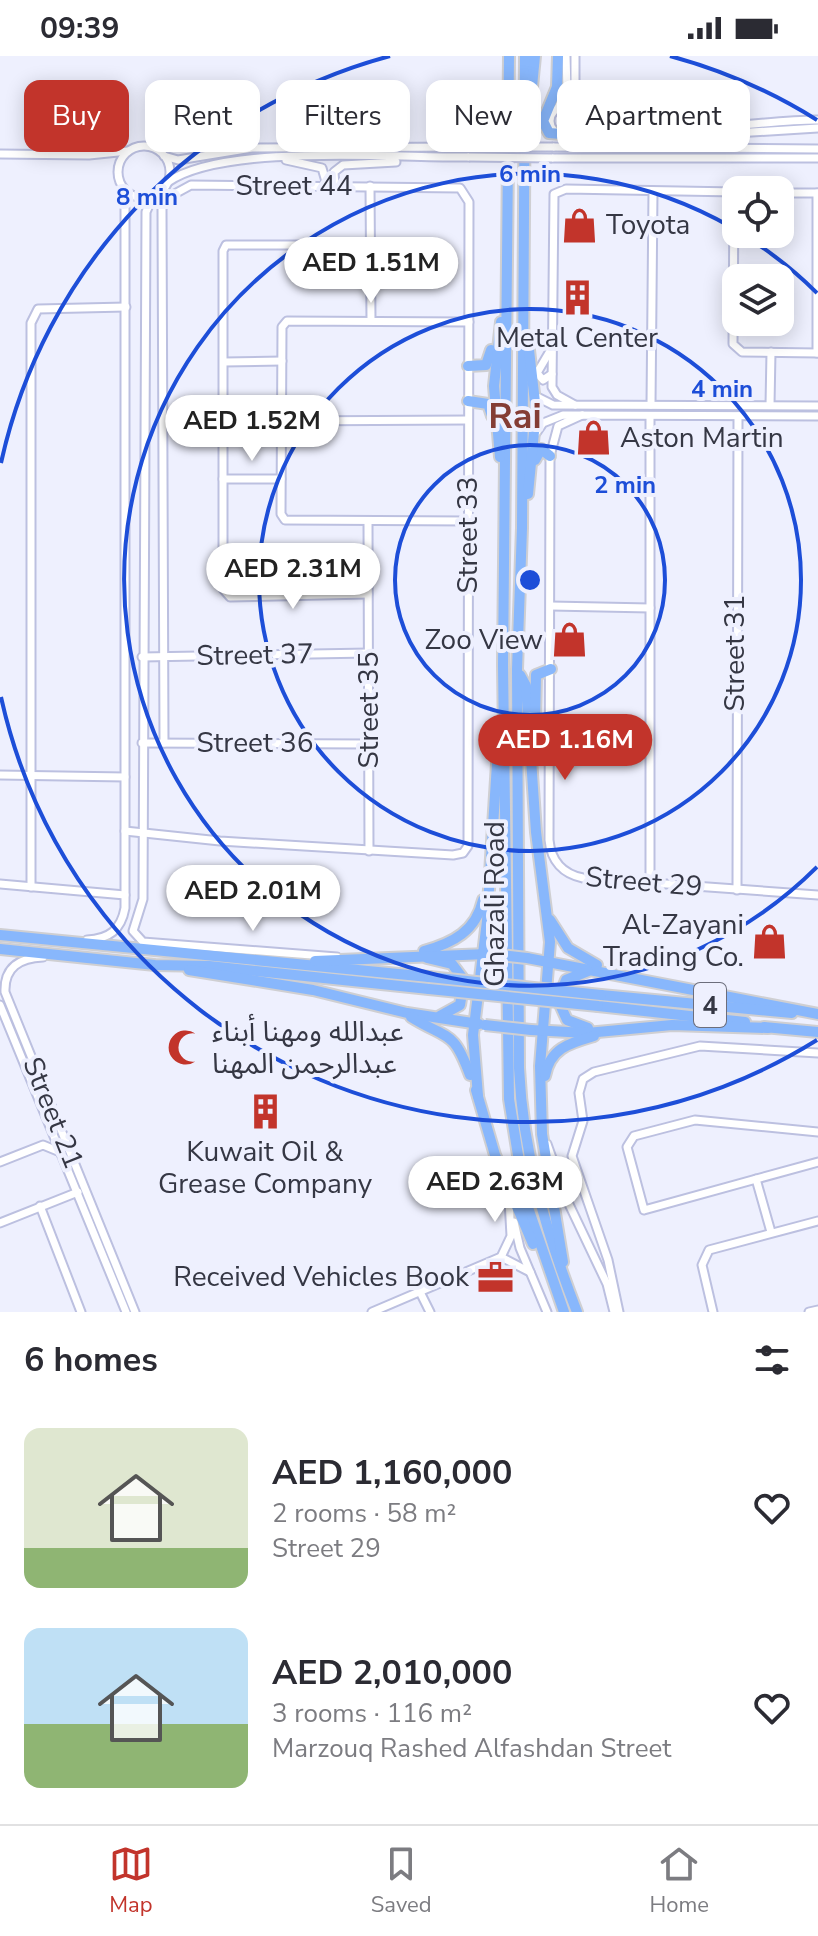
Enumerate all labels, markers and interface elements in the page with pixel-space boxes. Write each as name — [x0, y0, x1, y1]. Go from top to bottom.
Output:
text: 09:39 — [40, 8, 119, 49]
chip: Buy — [24, 80, 129, 152]
chip: Rent — [145, 80, 260, 152]
chip: Filters — [276, 80, 410, 152]
chip: New — [426, 80, 541, 152]
chip: Apartment — [557, 80, 750, 152]
text: 6 min — [499, 158, 561, 190]
street label: Street 44 — [235, 167, 353, 205]
map controls — [722, 176, 794, 336]
button: locate — [722, 176, 794, 248]
text: 8 min — [116, 181, 178, 213]
shop icon: Toyota — [561, 206, 599, 244]
place label: Toyota — [606, 206, 690, 244]
pin: AED 1.51M — [279, 237, 463, 305]
text: AED 1.51M — [302, 245, 440, 280]
button: layers — [722, 264, 794, 336]
building icon: Metal Center — [558, 279, 596, 317]
place label: Metal Center — [496, 319, 658, 357]
text: 4 min — [691, 373, 753, 405]
district label: Rai — [488, 392, 542, 441]
pin: AED 1.52M — [160, 395, 344, 463]
text: AED 1.52M — [183, 403, 321, 438]
shop icon: Aston Martin — [575, 419, 613, 457]
place label: Aston Martin — [620, 419, 784, 457]
text: 2 min — [594, 469, 656, 501]
street label: Street 33 — [449, 476, 487, 594]
pin: AED 2.31M — [201, 543, 385, 611]
text: AED 2.31M — [224, 551, 362, 586]
centre of rings — [516, 566, 544, 594]
street label: Street 31 — [716, 594, 754, 712]
place label: Zoo View — [425, 621, 543, 659]
shop icon: Zoo View — [550, 621, 588, 659]
street label: Street 37 — [196, 635, 314, 675]
street label: Street 35 — [350, 651, 388, 769]
pin: AED 1.16M — [473, 714, 657, 782]
text: AED 1.16M — [496, 722, 634, 757]
street label: Street 36 — [196, 724, 314, 762]
street label: Ghazali Road — [476, 821, 514, 987]
street label: Street 29 — [584, 858, 704, 906]
pin: AED 2.01M — [161, 865, 345, 933]
text: AED 2.01M — [184, 873, 322, 908]
place label: Al-Zayani Trading Co. — [603, 906, 744, 976]
shop icon: Al-Zayani Trading Co. — [751, 922, 789, 960]
road number: 4 — [694, 983, 726, 1027]
place label: عبدالله ومهنا أبناء عبدالرحمن المهنا — [212, 1013, 403, 1083]
mosque icon: عبدالله ومهنا أبناء عبدالرحمن المهنا — [167, 1029, 205, 1067]
street label: Street 21 — [13, 1052, 93, 1174]
building icon: Kuwait Oil & Grease Company — [246, 1093, 284, 1131]
place label: Kuwait Oil & Grease Company — [158, 1133, 373, 1203]
pin: AED 2.63M — [403, 1156, 587, 1224]
text: AED 2.63M — [426, 1164, 564, 1199]
place label: Received Vehicles Book — [173, 1258, 470, 1296]
office icon: Received Vehicles Book — [476, 1258, 514, 1296]
text: 6 homes — [24, 1337, 158, 1383]
icon: filters — [750, 1338, 794, 1382]
text: AED 1,160,000 — [272, 1450, 512, 1496]
icon: home — [88, 1460, 184, 1556]
icon: heart — [750, 1486, 794, 1530]
text: 2 rooms · 58 m² — [272, 1496, 456, 1531]
text: Street 29 — [272, 1531, 381, 1566]
text: AED 2,010,000 — [272, 1650, 512, 1696]
icon: home — [88, 1660, 184, 1756]
icon: heart — [750, 1686, 794, 1730]
text: 3 rooms · 116 m² — [272, 1696, 472, 1731]
text: Marzouq Rashed Alfashdan Street — [272, 1731, 671, 1766]
tab: Map — [109, 1842, 153, 1920]
tab: Saved — [371, 1842, 432, 1920]
tab: Home — [650, 1842, 709, 1920]

